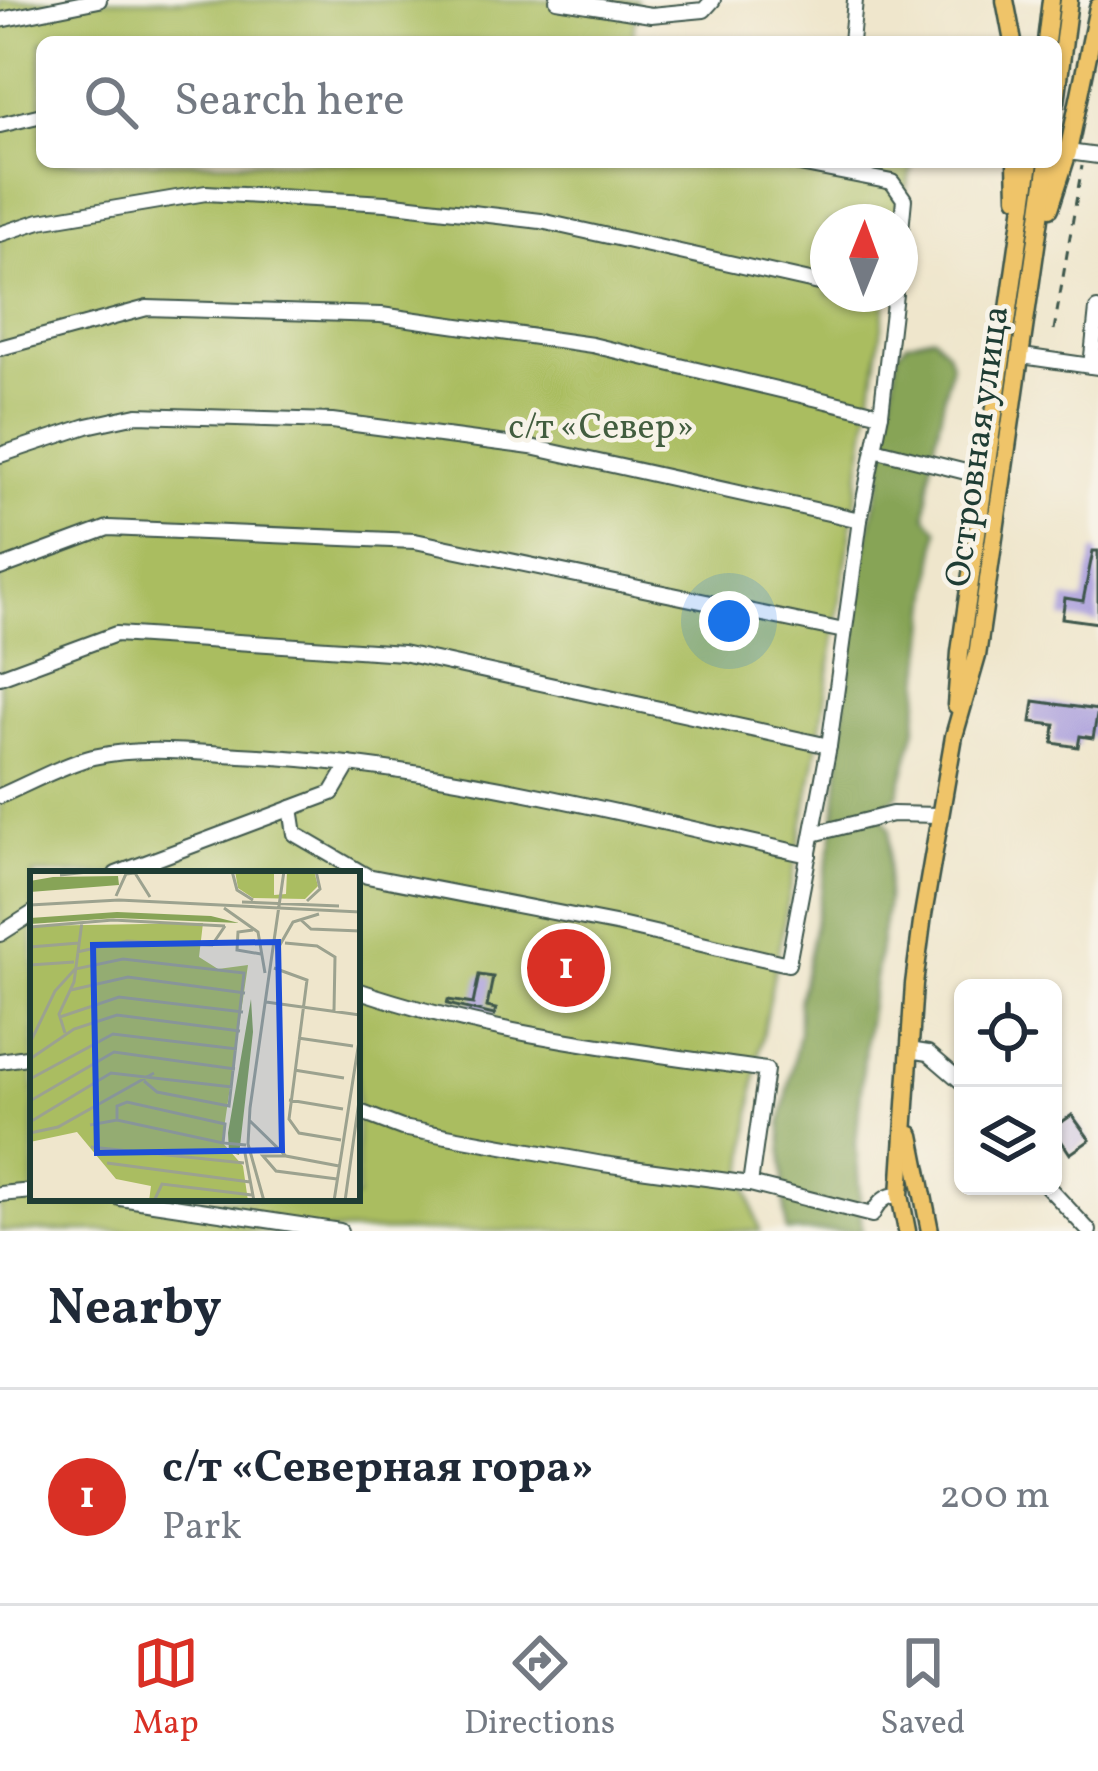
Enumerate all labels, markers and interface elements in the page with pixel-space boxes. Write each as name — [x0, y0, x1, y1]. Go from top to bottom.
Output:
search box — [36, 36, 1062, 168]
icon: search — [78, 69, 144, 135]
text: Search here — [174, 71, 405, 134]
north arrow — [810, 204, 918, 312]
street label: Островная улица — [934, 303, 1023, 590]
park label: с/т «Север» — [508, 404, 694, 454]
your location — [699, 591, 759, 651]
inset map — [30, 871, 360, 1201]
pin: 1 — [527, 923, 605, 1013]
map controls — [954, 979, 1062, 1195]
button: locate — [954, 979, 1062, 1087]
button: layers — [954, 1087, 1062, 1195]
text: Nearby — [48, 1274, 222, 1345]
text: с/т «Северная гора» — [162, 1438, 594, 1501]
text: 1 — [79, 1470, 95, 1524]
text: 200 m — [939, 1470, 1050, 1524]
text: Park — [162, 1501, 242, 1555]
tab: Map — [133, 1630, 199, 1748]
tab: Directions — [464, 1630, 615, 1748]
tab: Saved — [880, 1630, 965, 1748]

